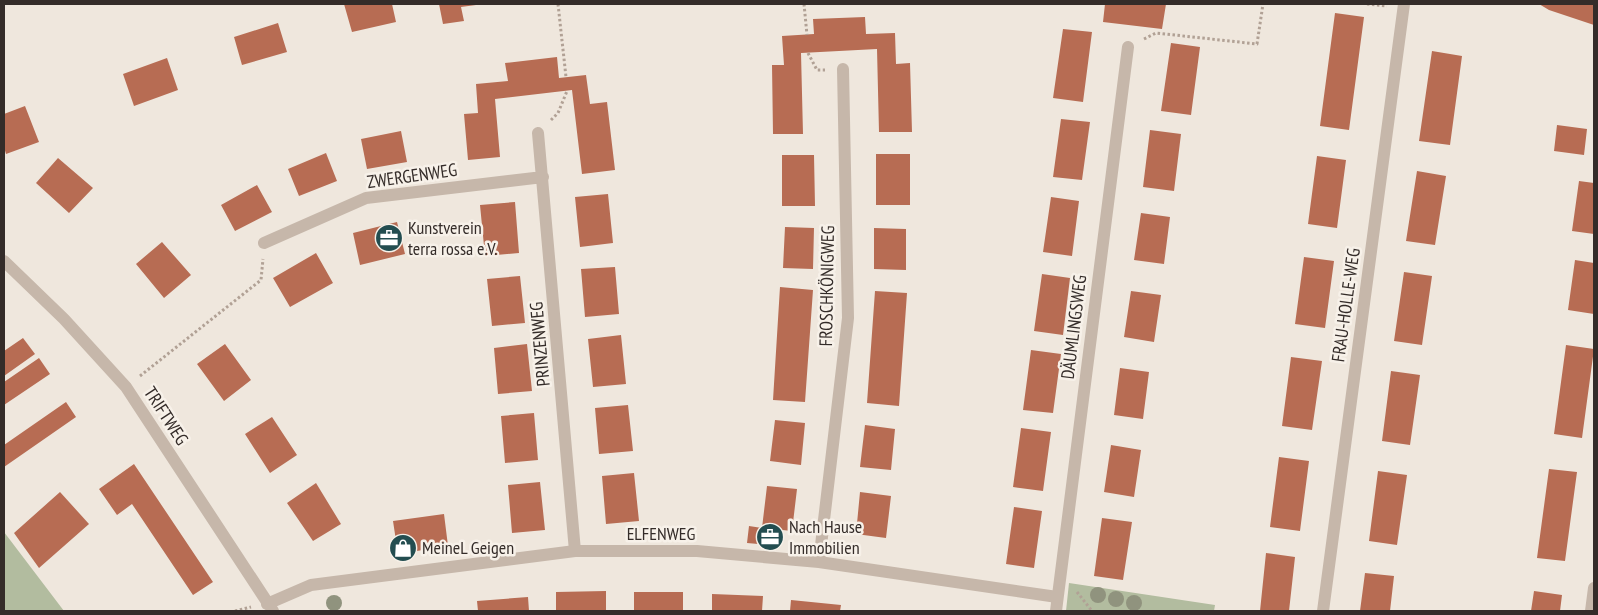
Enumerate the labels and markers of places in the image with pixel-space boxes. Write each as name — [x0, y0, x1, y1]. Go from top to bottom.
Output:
place label: Kunstverein terra rossa e.V. — [408, 216, 498, 260]
office icon: Kunstverein terra rossa e.V. — [374, 223, 404, 253]
place label: Nach Hause Immobilien — [789, 515, 862, 559]
office icon: Nach Hause Immobilien — [755, 522, 785, 552]
shop icon: MeineL Geigen — [388, 533, 418, 563]
place label: MeineL Geigen — [422, 536, 514, 559]

